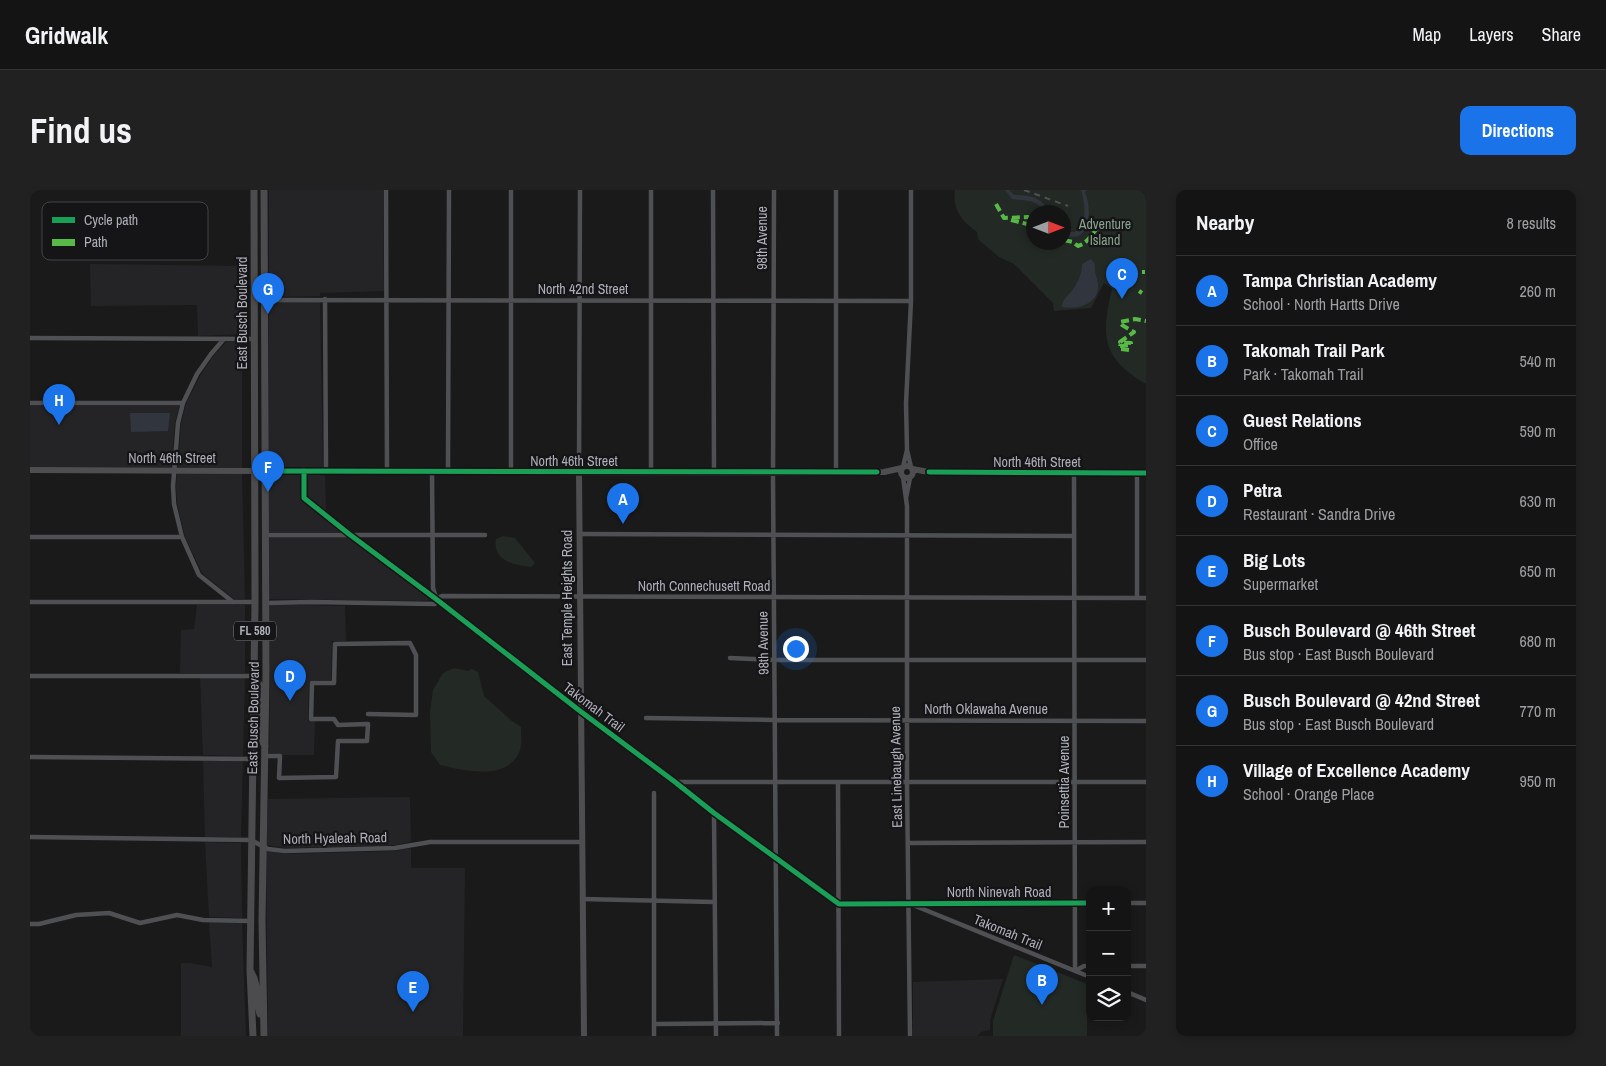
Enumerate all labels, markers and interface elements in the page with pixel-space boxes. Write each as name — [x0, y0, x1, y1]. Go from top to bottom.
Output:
text: Gridwalk — [25, 19, 108, 51]
text: Map — [1413, 22, 1441, 47]
text: Layers — [1469, 22, 1514, 47]
text: Share — [1542, 22, 1581, 47]
button: Directions — [1460, 106, 1576, 155]
text: Find us — [30, 107, 132, 154]
legend — [42, 202, 208, 260]
north arrow — [1026, 205, 1071, 250]
street label: 98th Avenue — [753, 206, 771, 270]
text: Nearby — [1196, 208, 1254, 237]
text: Cycle path — [84, 211, 138, 229]
text: 8 results — [1506, 212, 1556, 234]
park label: Adventure Island — [1078, 215, 1131, 249]
text: Path — [84, 233, 108, 251]
street label: East Busch Boulevard — [233, 257, 251, 369]
pin: C — [1106, 258, 1138, 299]
text: Tampa Christian Academy — [1243, 267, 1437, 293]
pin: G — [252, 273, 284, 314]
street label: North 42nd Street — [538, 280, 628, 298]
text: A — [1207, 280, 1217, 302]
text: 260 m — [1520, 280, 1556, 302]
text: School · North Hartts Drive — [1243, 293, 1400, 315]
text: Takomah Trail Park — [1243, 337, 1385, 363]
text: B — [1207, 350, 1217, 372]
text: 540 m — [1520, 350, 1556, 372]
text: Park · Takomah Trail — [1243, 363, 1363, 385]
pin: H — [43, 384, 75, 425]
text: Guest Relations — [1243, 407, 1362, 433]
text: C — [1207, 420, 1217, 442]
text: 590 m — [1520, 420, 1556, 442]
text: Office — [1243, 433, 1278, 455]
street label: North 46th Street — [128, 449, 216, 467]
pin: F — [252, 451, 284, 492]
street label: North 46th Street — [530, 452, 618, 470]
street label: North 46th Street — [993, 453, 1081, 471]
text: Petra — [1243, 477, 1282, 503]
pin: A — [607, 483, 639, 524]
text: D — [1207, 490, 1217, 512]
text: 630 m — [1520, 490, 1556, 512]
text: Restaurant · Sandra Drive — [1243, 503, 1395, 525]
street label: East Temple Heights Road — [558, 530, 576, 666]
text: Big Lots — [1243, 547, 1305, 573]
text: E — [1208, 560, 1216, 582]
text: 650 m — [1520, 560, 1556, 582]
text: Supermarket — [1243, 573, 1318, 595]
street label: North Connechusett Road — [638, 577, 770, 595]
street label: 98th Avenue — [753, 611, 773, 675]
text: Busch Boulevard @ 46th Street — [1243, 617, 1476, 643]
road number: FL 580 — [234, 622, 276, 641]
text: F — [1208, 630, 1216, 652]
text: 680 m — [1520, 630, 1556, 652]
your location — [783, 636, 809, 662]
text: Bus stop · East Busch Boulevard — [1243, 643, 1434, 665]
pin: D — [274, 660, 306, 701]
street label: East Busch Boulevard — [243, 661, 263, 775]
street label: Takomah Trail — [560, 678, 628, 736]
text: Busch Boulevard @ 42nd Street — [1243, 687, 1480, 713]
street label: North Oklawaha Avenue — [924, 700, 1048, 718]
text: G — [1207, 700, 1217, 722]
text: 770 m — [1520, 700, 1556, 722]
street label: East Linebaugh Avenue — [886, 706, 906, 828]
text: Bus stop · East Busch Boulevard — [1243, 713, 1434, 735]
street label: Poinsettia Avenue — [1055, 735, 1073, 829]
text: Village of Excellence Academy — [1243, 757, 1470, 783]
text: H — [1207, 770, 1217, 792]
text: 950 m — [1520, 770, 1556, 792]
text: School · Orange Place — [1243, 783, 1374, 805]
street label: North Hyaleah Road — [283, 828, 387, 848]
street label: North Ninevah Road — [947, 883, 1051, 901]
map controls — [1086, 886, 1131, 1021]
button: + — [1086, 886, 1131, 931]
street label: Takomah Trail — [971, 910, 1045, 954]
button: − — [1086, 931, 1131, 976]
pin: B — [1026, 964, 1058, 1005]
pin: E — [397, 971, 429, 1012]
button: layers — [1086, 976, 1131, 1021]

